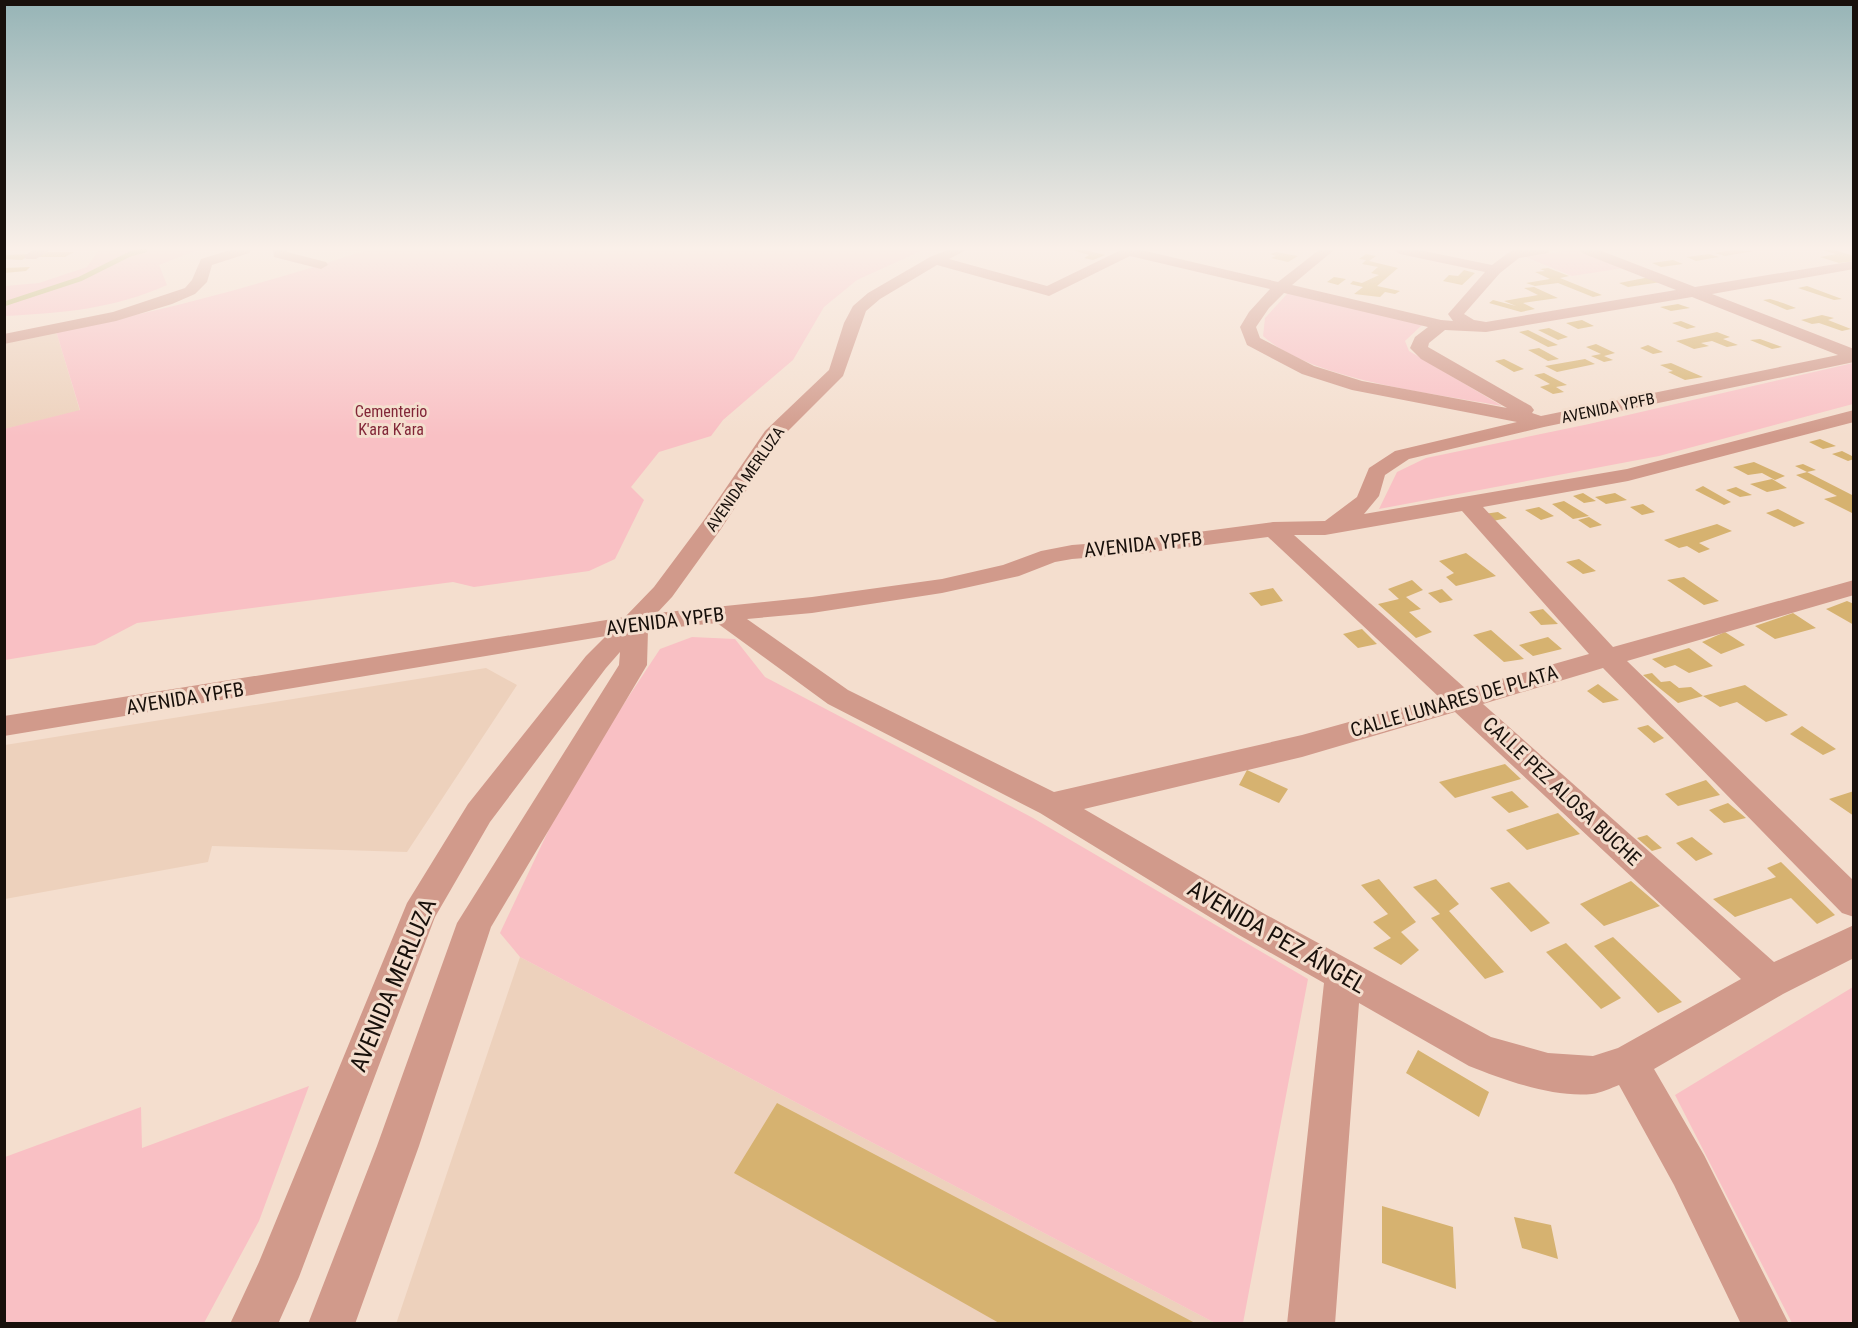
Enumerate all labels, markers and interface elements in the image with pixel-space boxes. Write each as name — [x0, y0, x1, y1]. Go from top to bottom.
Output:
street label: AVENIDA YPFB — [1560, 389, 1656, 427]
park label: Cementerio K'ara K'ara — [355, 402, 427, 439]
street label: AVENIDA MERLUZA — [702, 423, 788, 535]
street label: AVENIDA YPFB — [1083, 526, 1203, 562]
street label: AVENIDA YPFB — [605, 602, 725, 640]
street label: CALLE LUNARES DE PLATA — [1348, 660, 1561, 742]
street label: AVENIDA YPFB — [125, 677, 245, 719]
street label: CALLE PEZ ALOSA BUCHE — [1478, 712, 1646, 870]
street label: AVENIDA PEZ ÁNGEL — [1183, 875, 1371, 999]
street label: AVENIDA MERLUZA — [344, 894, 442, 1076]

